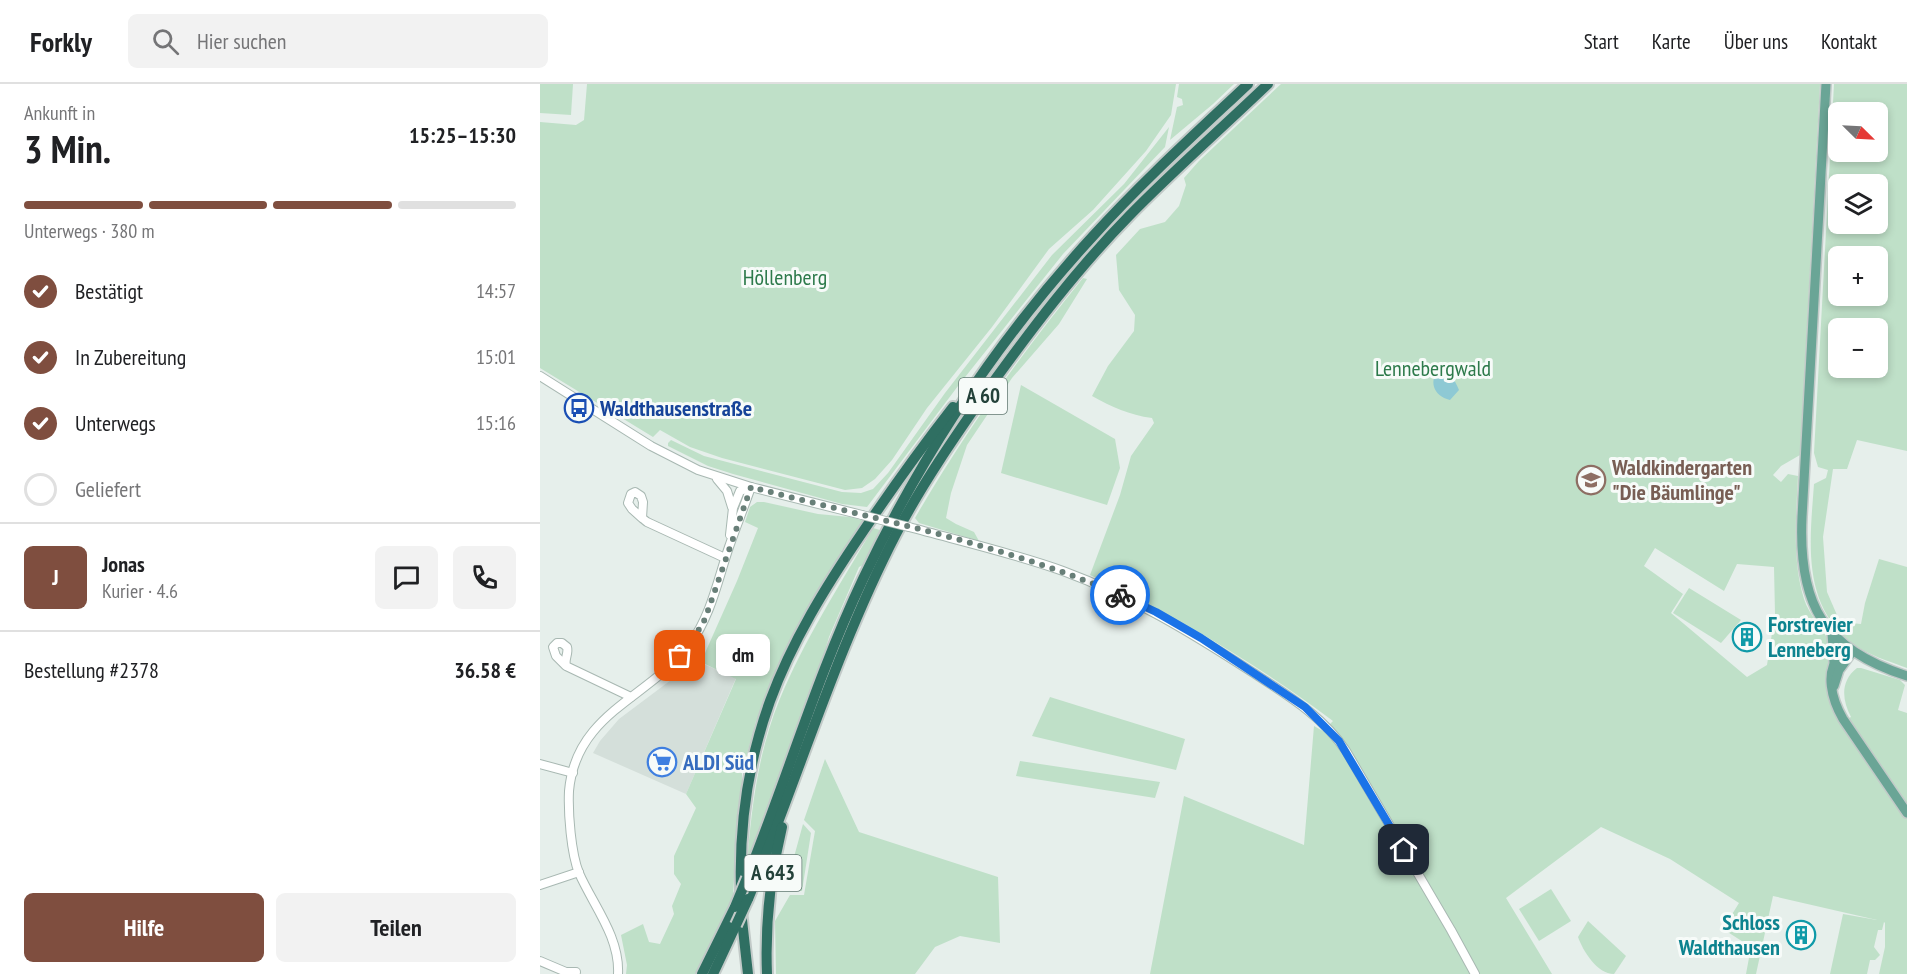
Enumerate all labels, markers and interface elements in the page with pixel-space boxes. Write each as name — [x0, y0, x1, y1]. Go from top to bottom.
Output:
search box — [128, 14, 548, 68]
text: Forkly — [30, 23, 92, 60]
icon: search — [149, 25, 182, 58]
text: Hier suchen — [197, 27, 287, 55]
text: Start — [1584, 28, 1619, 55]
text: Karte — [1652, 28, 1691, 55]
text: Über uns — [1724, 28, 1788, 55]
text: Kontakt — [1821, 28, 1877, 55]
text: Ankunft in — [24, 100, 95, 126]
north arrow — [1828, 102, 1888, 162]
map controls — [1828, 102, 1888, 378]
text: 15:25–15:30 — [409, 121, 516, 149]
text: 3 Min. — [24, 123, 111, 174]
button: layers — [1828, 174, 1888, 234]
text: Unterwegs · 380 m — [24, 218, 154, 244]
button: + — [1828, 246, 1888, 306]
park label: Höllenberg — [743, 263, 827, 291]
icon: check — [24, 275, 57, 308]
text: Bestätigt — [75, 277, 143, 305]
text: 14:57 — [476, 278, 516, 304]
button: − — [1828, 318, 1888, 378]
icon: check — [24, 341, 57, 374]
text: In Zubereitung — [75, 343, 186, 371]
text: 15:01 — [476, 344, 516, 370]
park label: Lennebergwald — [1375, 354, 1491, 382]
road number: A 60 — [959, 378, 1007, 414]
bus stop icon: Waldthausenstraße — [563, 392, 595, 424]
place label: Waldthausenstraße — [599, 394, 752, 422]
icon: check — [24, 407, 57, 440]
text: Unterwegs — [75, 409, 156, 437]
text: 15:16 — [476, 410, 516, 436]
place label: Waldkindergarten "Die Bäumlinge" — [1611, 453, 1752, 506]
school or university icon: Waldkindergarten "Die Bäumlinge" — [1575, 464, 1607, 496]
text: Geliefert — [75, 475, 141, 503]
button: chat — [375, 546, 438, 609]
button: phone — [453, 546, 516, 609]
text: Jonas — [102, 550, 145, 578]
text: J — [52, 563, 59, 591]
courier — [1090, 565, 1150, 625]
text: Kurier · 4.6 — [102, 578, 178, 604]
icon: bike — [1104, 579, 1137, 612]
place label: Forstrevier Lenneberg — [1768, 610, 1853, 663]
building icon: Forstrevier Lenneberg — [1731, 621, 1763, 653]
pin — [654, 630, 705, 681]
callout: dm — [716, 635, 770, 677]
icon: bag — [663, 639, 696, 672]
text: dm — [732, 642, 754, 668]
text: Bestellung #2378 — [24, 656, 159, 684]
text: 36.58 € — [454, 656, 516, 684]
supermarket icon: ALDI Süd — [646, 746, 678, 778]
place label: ALDI Süd — [682, 748, 754, 776]
pin — [1378, 824, 1429, 875]
icon: home — [1387, 833, 1420, 866]
road number: A 643 — [744, 855, 802, 891]
button: Hilfe — [24, 893, 264, 962]
button: Teilen — [276, 893, 516, 962]
place label: Schloss Waldthausen — [1678, 908, 1780, 961]
building icon: Schloss Waldthausen — [1785, 919, 1817, 951]

